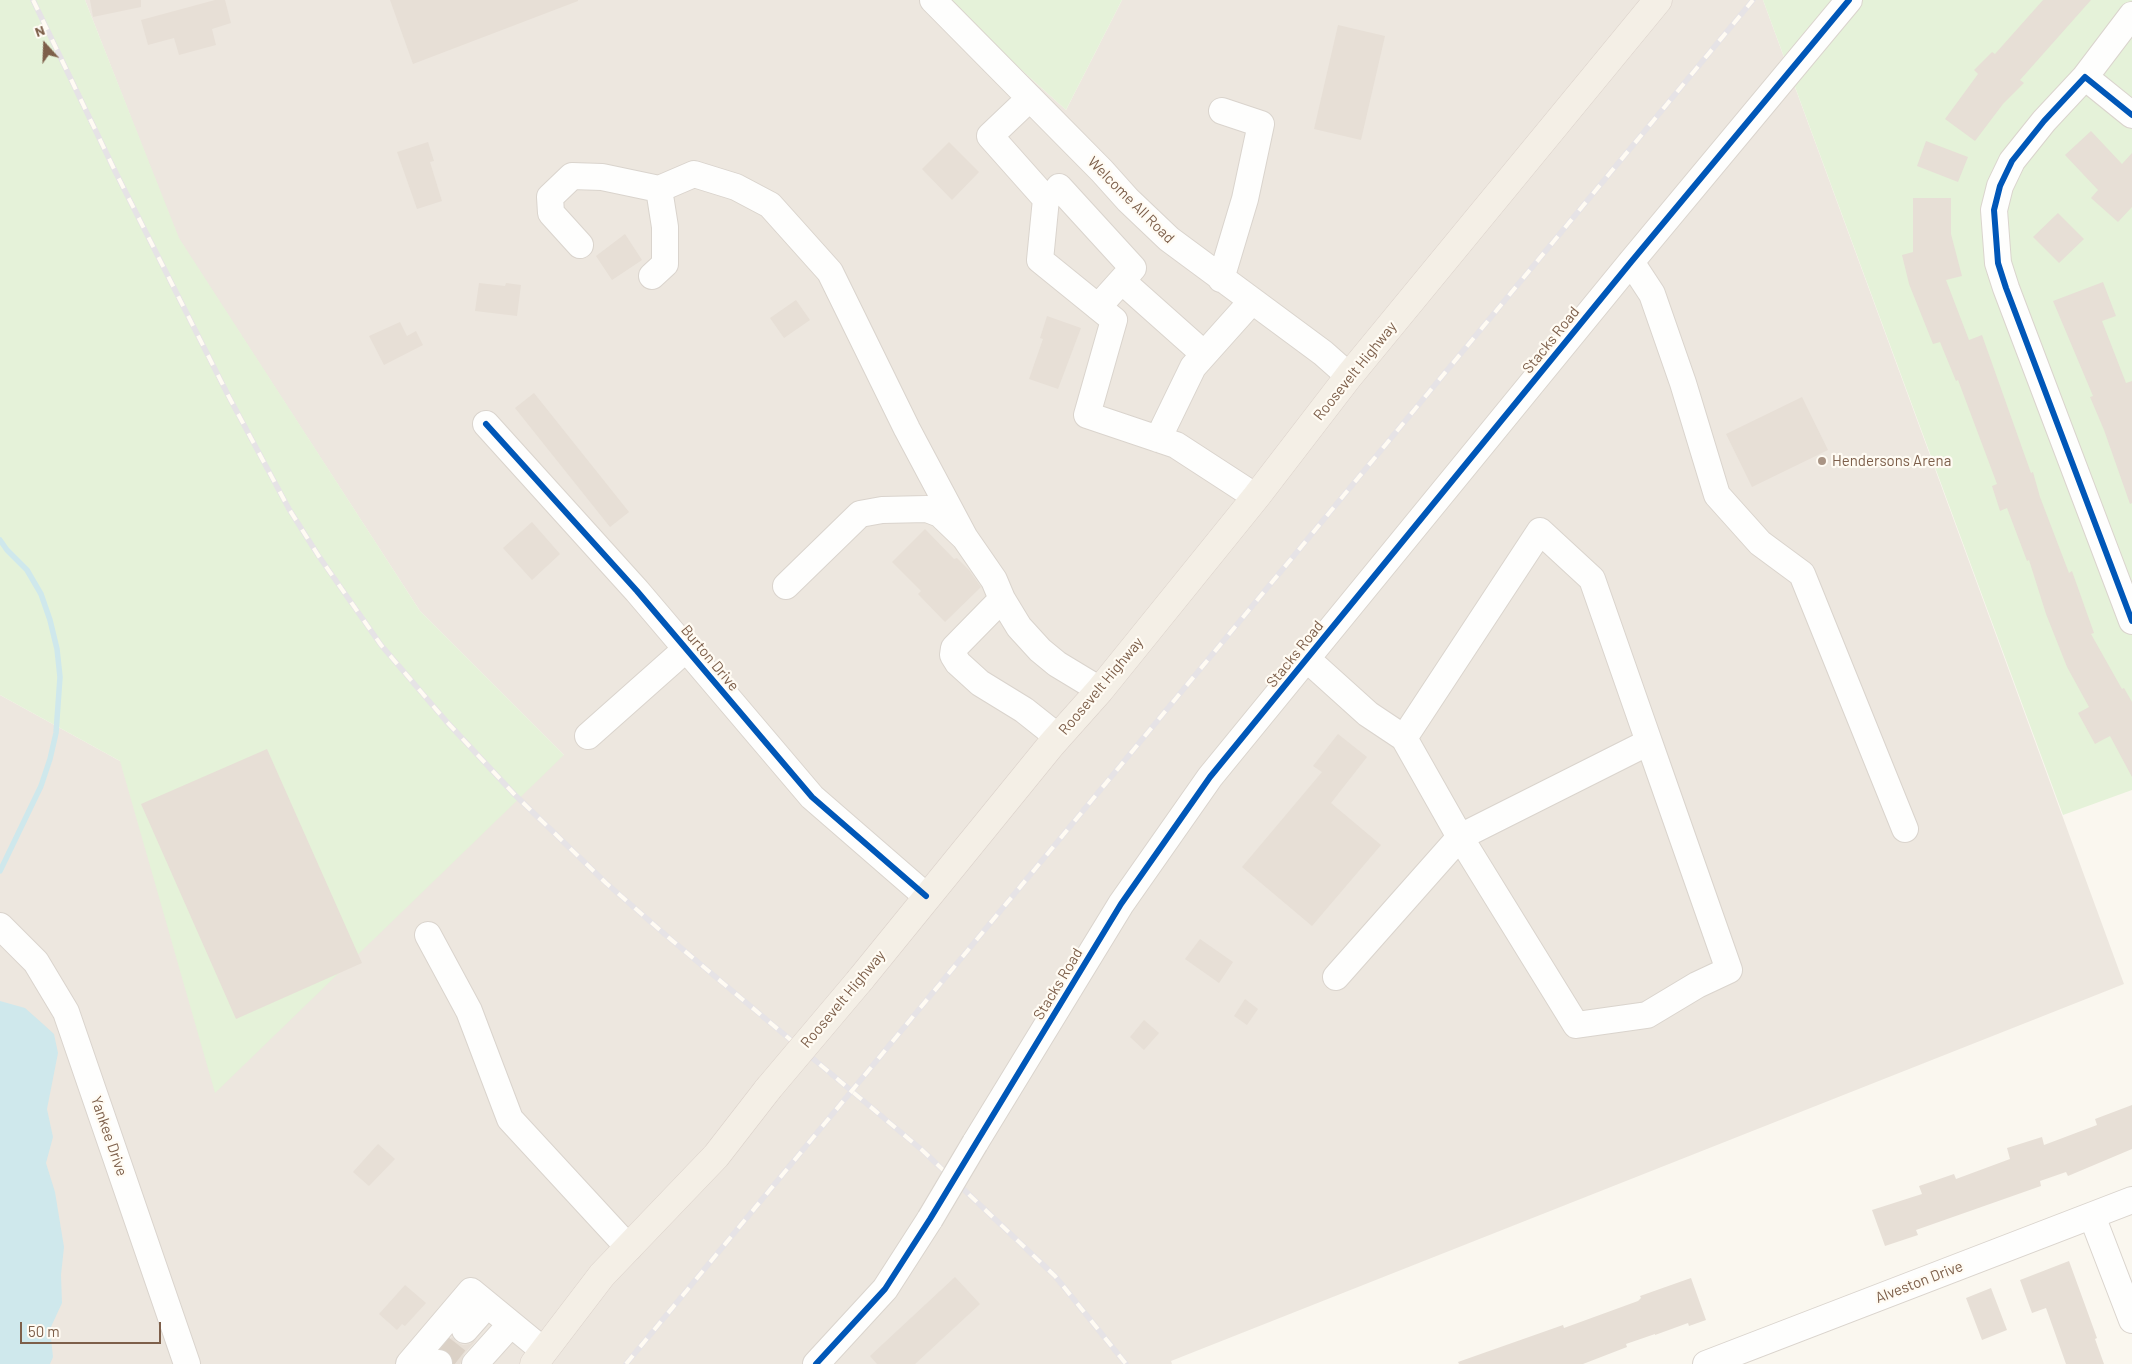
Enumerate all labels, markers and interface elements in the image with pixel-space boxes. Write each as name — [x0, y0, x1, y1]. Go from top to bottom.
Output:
north arrow — [20, 20, 70, 70]
text: N — [32, 21, 47, 40]
street label: Welcome All Road — [1084, 153, 1178, 247]
street label: Stacks Road — [1519, 303, 1583, 377]
street label: Roosevelt Highway — [1310, 318, 1400, 424]
place label: Hendersons Arena — [1832, 452, 1951, 470]
marker: Hendersons Arena — [1816, 455, 1828, 467]
street label: Stacks Road — [1263, 617, 1327, 691]
street label: Burton Drive — [677, 621, 743, 695]
street label: Roosevelt Highway — [1055, 633, 1147, 739]
street label: Stacks Road — [1030, 945, 1086, 1023]
street label: Roosevelt Highway — [797, 946, 889, 1052]
street label: Yankee Drive — [87, 1094, 131, 1178]
street label: Alveston Drive — [1873, 1257, 1965, 1307]
scale bar — [22, 1312, 164, 1344]
text: 50 m — [28, 1322, 60, 1340]

